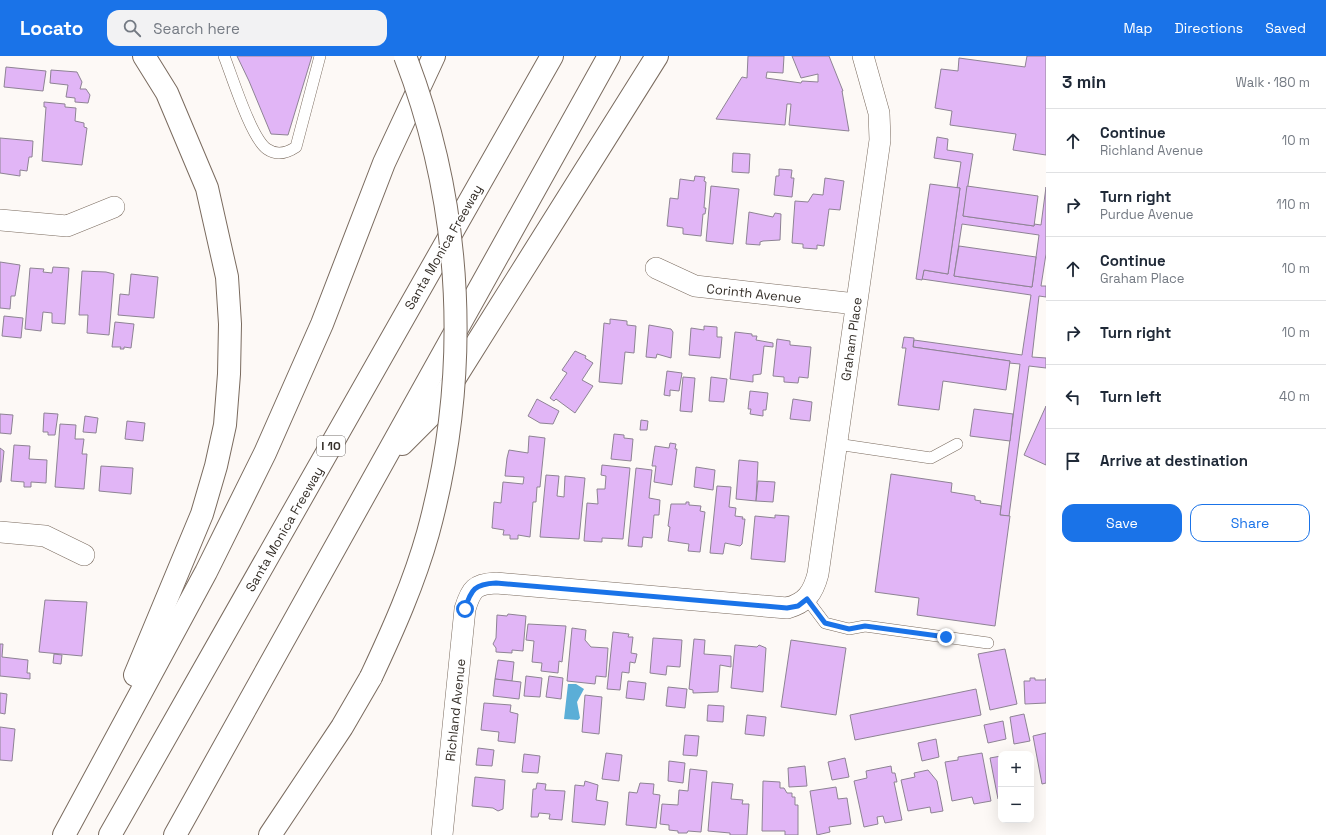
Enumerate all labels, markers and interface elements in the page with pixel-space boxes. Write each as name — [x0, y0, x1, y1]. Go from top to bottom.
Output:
search box — [107, 10, 387, 46]
text: Locato — [20, 16, 83, 41]
icon: search — [121, 17, 143, 39]
text: Search here — [153, 19, 240, 38]
text: Map — [1123, 19, 1153, 37]
text: Directions — [1175, 19, 1243, 37]
text: Saved — [1265, 19, 1306, 37]
text: 3 min — [1062, 71, 1106, 93]
text: Walk · 180 m — [1236, 74, 1310, 91]
text: Continue — [1100, 123, 1166, 142]
icon: ahead — [1062, 130, 1084, 152]
text: 10 m — [1282, 132, 1310, 149]
text: Richland Avenue — [1100, 142, 1203, 159]
street label: Santa Monica Freeway — [401, 182, 486, 313]
text: Turn right — [1100, 187, 1171, 206]
icon: right — [1062, 194, 1084, 216]
text: 110 m — [1276, 196, 1310, 213]
text: Purdue Avenue — [1100, 206, 1194, 223]
text: Continue — [1100, 251, 1166, 270]
icon: ahead — [1062, 258, 1084, 280]
text: 10 m — [1282, 260, 1310, 277]
text: Graham Place — [1100, 270, 1184, 287]
street label: Corinth Avenue — [706, 280, 802, 307]
street label: Graham Place — [837, 296, 866, 382]
icon: right — [1062, 322, 1084, 344]
text: Turn right — [1100, 323, 1171, 342]
text: 10 m — [1282, 324, 1310, 341]
icon: left — [1062, 386, 1084, 408]
text: Turn left — [1100, 387, 1162, 406]
text: 40 m — [1279, 388, 1310, 405]
road number: I 10 — [317, 436, 345, 456]
icon: arrive — [1062, 450, 1084, 472]
text: Arrive at destination — [1100, 451, 1248, 470]
street label: Santa Monica Freeway — [242, 464, 327, 595]
button: Save — [1062, 504, 1182, 542]
button: Share — [1190, 504, 1310, 542]
route start — [456, 600, 474, 618]
route end — [937, 628, 955, 646]
street label: Richland Avenue — [442, 658, 469, 762]
map controls — [998, 751, 1034, 823]
button: + — [998, 751, 1034, 787]
button: − — [998, 787, 1034, 823]

